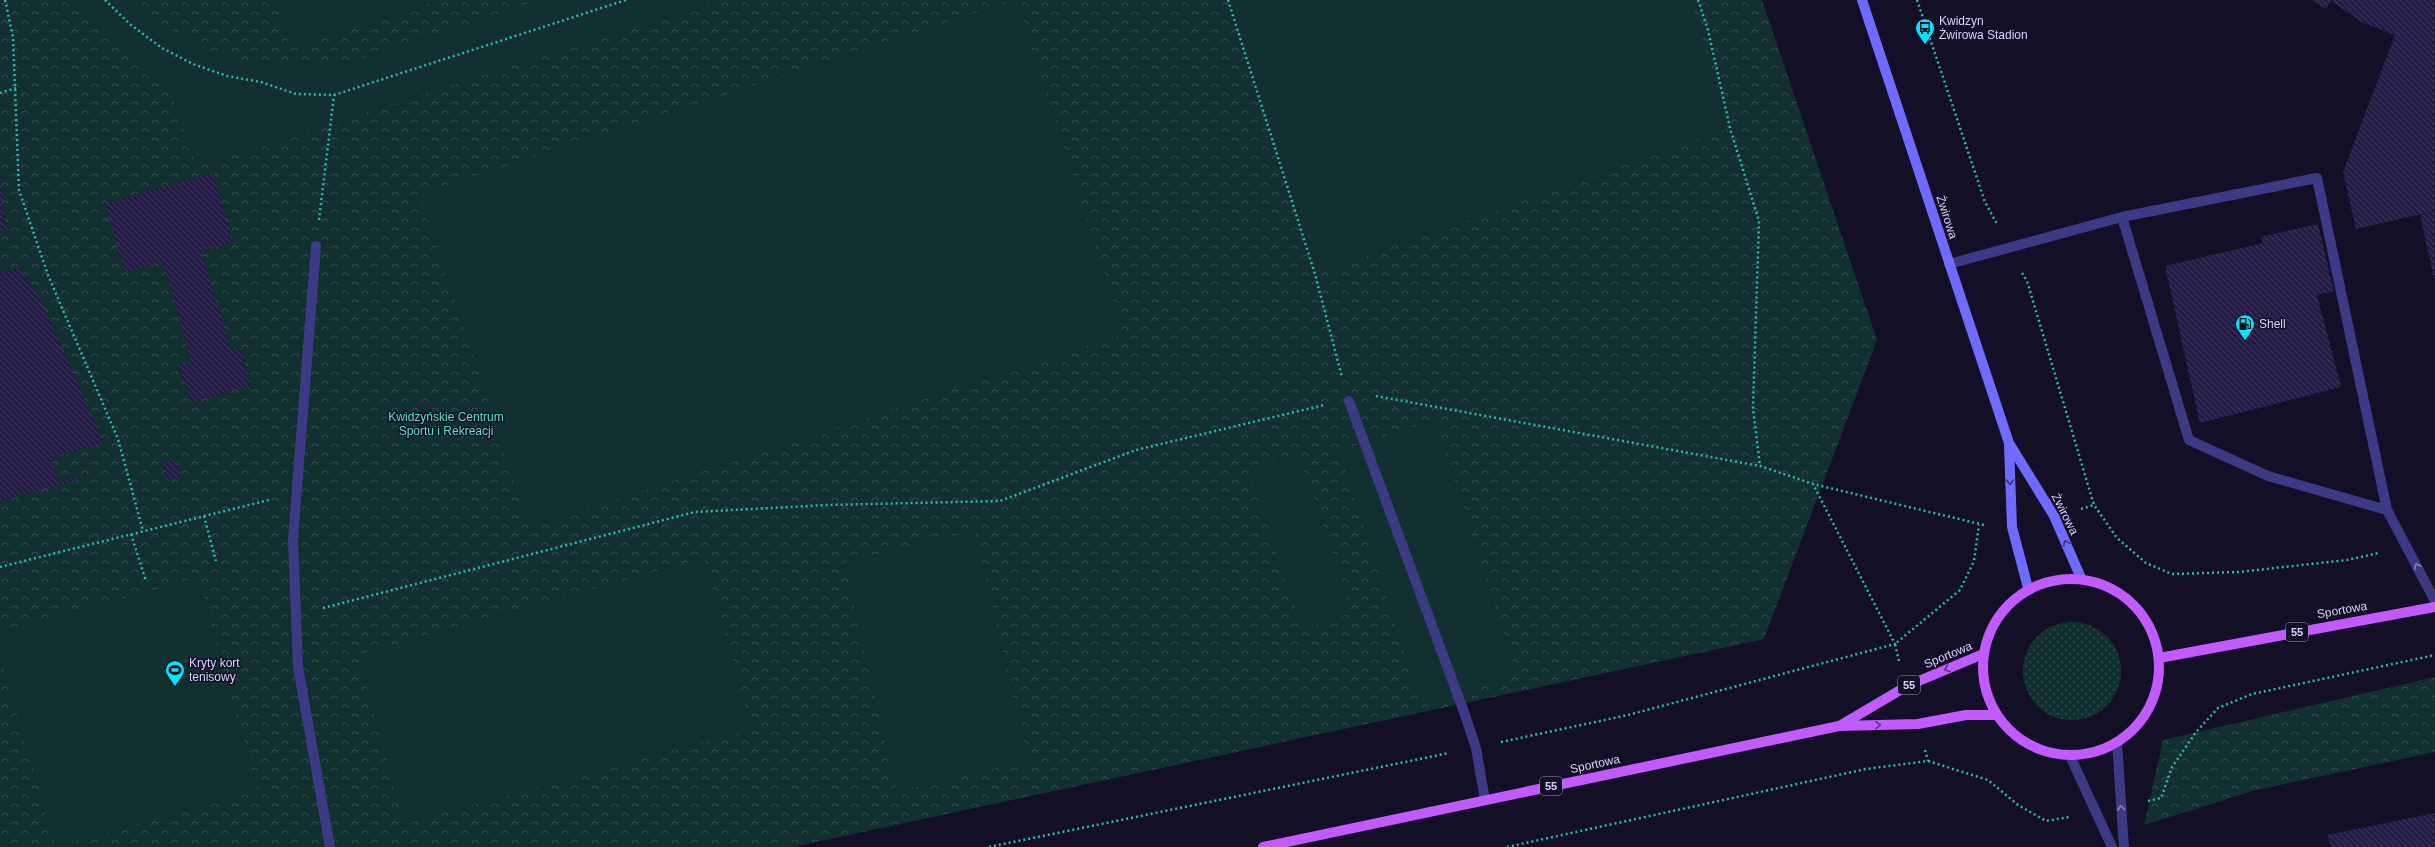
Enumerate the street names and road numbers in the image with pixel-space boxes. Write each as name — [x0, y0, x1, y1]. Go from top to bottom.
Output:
street label: Żwirowa — [1933, 194, 1961, 241]
street label: Żwirowa — [2049, 491, 2082, 537]
street label: Sportowa — [2316, 599, 2368, 621]
road number: 55 — [2286, 623, 2308, 641]
street label: Sportowa — [1922, 639, 1974, 671]
road number: 55 — [1898, 676, 1920, 694]
street label: Sportowa — [1569, 752, 1622, 776]
road number: 55 — [1540, 777, 1562, 795]

